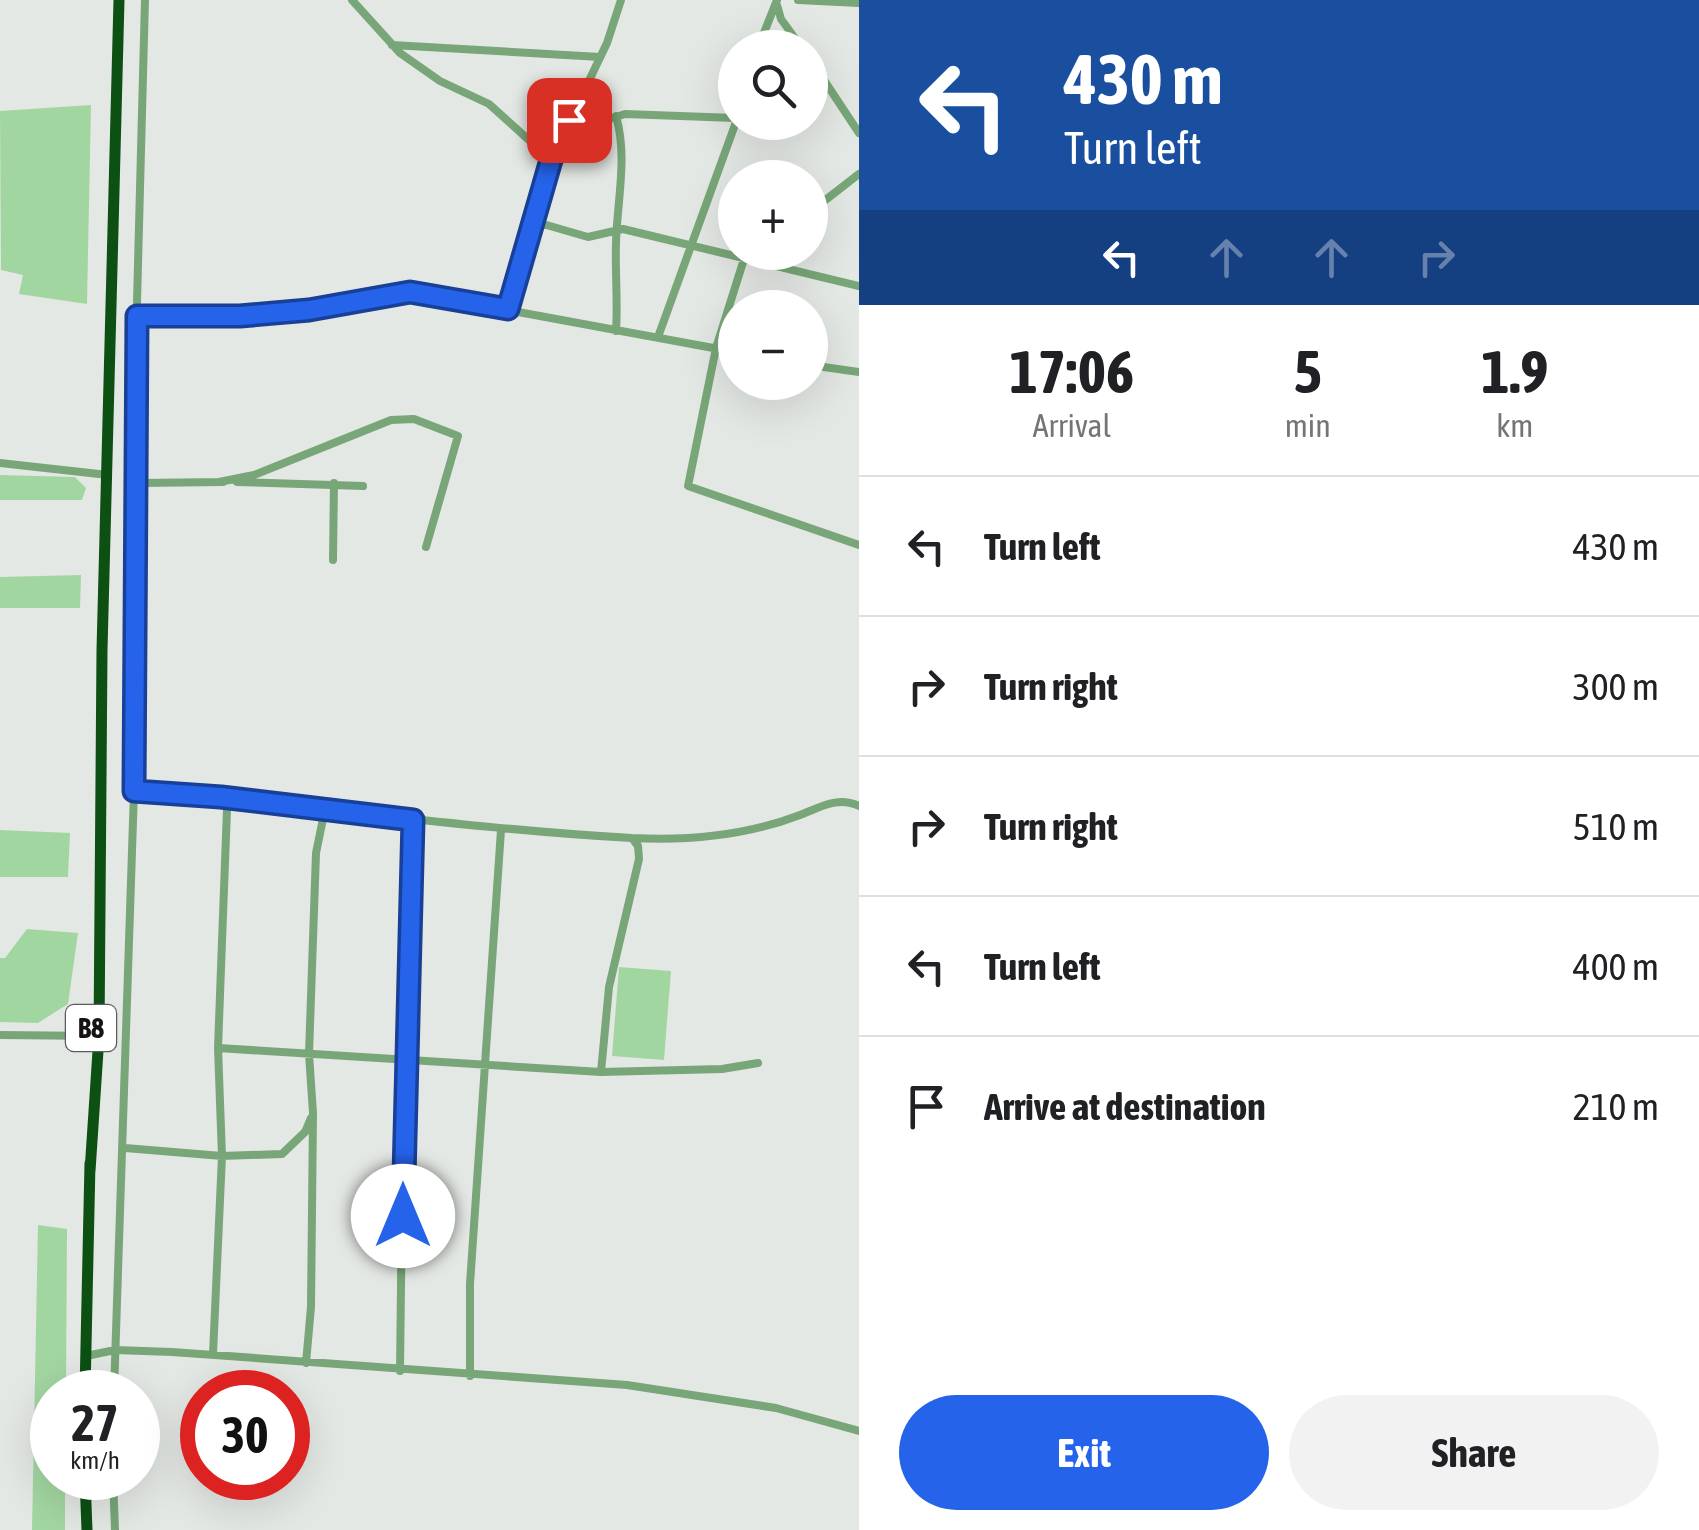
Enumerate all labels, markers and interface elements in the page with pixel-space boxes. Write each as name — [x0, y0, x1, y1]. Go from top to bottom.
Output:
map controls — [718, 30, 828, 400]
button: search — [718, 30, 828, 140]
text: 430 m — [1064, 39, 1223, 119]
icon: left — [899, 40, 1029, 170]
pin — [527, 78, 612, 163]
icon: arrive — [542, 93, 597, 148]
text: Turn left — [1064, 122, 1202, 174]
button: + — [718, 160, 828, 270]
icon: left — [1094, 230, 1149, 285]
icon: ahead — [1199, 230, 1254, 285]
icon: ahead — [1304, 230, 1359, 285]
icon: right — [1409, 230, 1464, 285]
button: − — [718, 290, 828, 400]
text: 17:06 — [1010, 337, 1134, 406]
text: 5 — [1294, 337, 1322, 406]
text: 1.9 — [1481, 337, 1548, 406]
text: Arrival — [1033, 407, 1111, 444]
text: min — [1285, 407, 1331, 444]
text: km — [1496, 407, 1533, 444]
icon: left — [899, 519, 954, 574]
text: Turn left — [984, 525, 1100, 568]
text: 430 m — [1573, 525, 1659, 568]
icon: right — [899, 659, 954, 714]
text: Turn right — [984, 665, 1118, 708]
text: 300 m — [1573, 665, 1659, 708]
icon: right — [899, 799, 954, 854]
text: Turn right — [984, 805, 1118, 848]
text: 510 m — [1573, 805, 1659, 848]
icon: left — [899, 939, 954, 994]
text: Turn left — [984, 945, 1100, 988]
text: 400 m — [1573, 945, 1659, 988]
road number: B8 — [66, 1005, 116, 1051]
icon: arrive — [899, 1079, 954, 1134]
text: Arrive at destination — [984, 1085, 1266, 1128]
text: 210 m — [1573, 1085, 1659, 1128]
position arrow — [351, 1164, 455, 1268]
speed limit sign: 30 — [180, 1370, 310, 1500]
text: 27 — [71, 1394, 118, 1452]
button: Exit — [899, 1395, 1269, 1510]
button: Share — [1289, 1395, 1659, 1510]
text: km/h — [70, 1446, 120, 1474]

